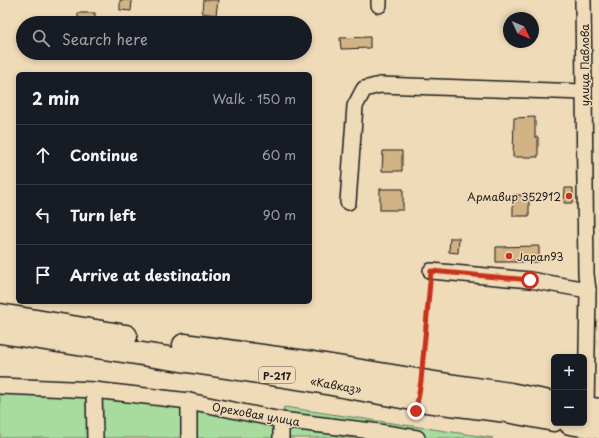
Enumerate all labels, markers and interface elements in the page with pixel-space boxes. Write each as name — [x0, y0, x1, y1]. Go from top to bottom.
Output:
north arrow — [503, 12, 539, 48]
search box — [16, 16, 312, 60]
street label: улица Павлова — [576, 24, 593, 106]
icon: search — [30, 27, 52, 49]
text: Search here — [62, 27, 148, 50]
text: 2 min — [32, 85, 79, 111]
text: Walk · 150 m — [212, 89, 296, 108]
text: Continue — [70, 143, 138, 166]
icon: ahead — [32, 144, 54, 166]
text: 60 m — [262, 145, 296, 164]
place label: Армавир 352912 — [467, 188, 561, 205]
marker: Армавир 352912 — [564, 191, 574, 201]
text: Turn left — [70, 203, 136, 226]
icon: left — [32, 204, 54, 226]
text: 90 m — [263, 205, 296, 224]
place label: Japan93 — [517, 248, 564, 265]
marker: Japan93 — [504, 251, 514, 261]
text: Arrive at destination — [70, 263, 231, 286]
icon: arrive — [32, 264, 54, 286]
route start — [521, 271, 539, 289]
map controls — [551, 354, 587, 426]
button: + — [551, 354, 587, 390]
road number: Р-217 — [259, 367, 295, 383]
street label: «Кавказ» — [309, 372, 363, 398]
button: − — [551, 390, 587, 426]
street label: Ореховая улица — [211, 398, 301, 430]
route end — [407, 402, 425, 420]

